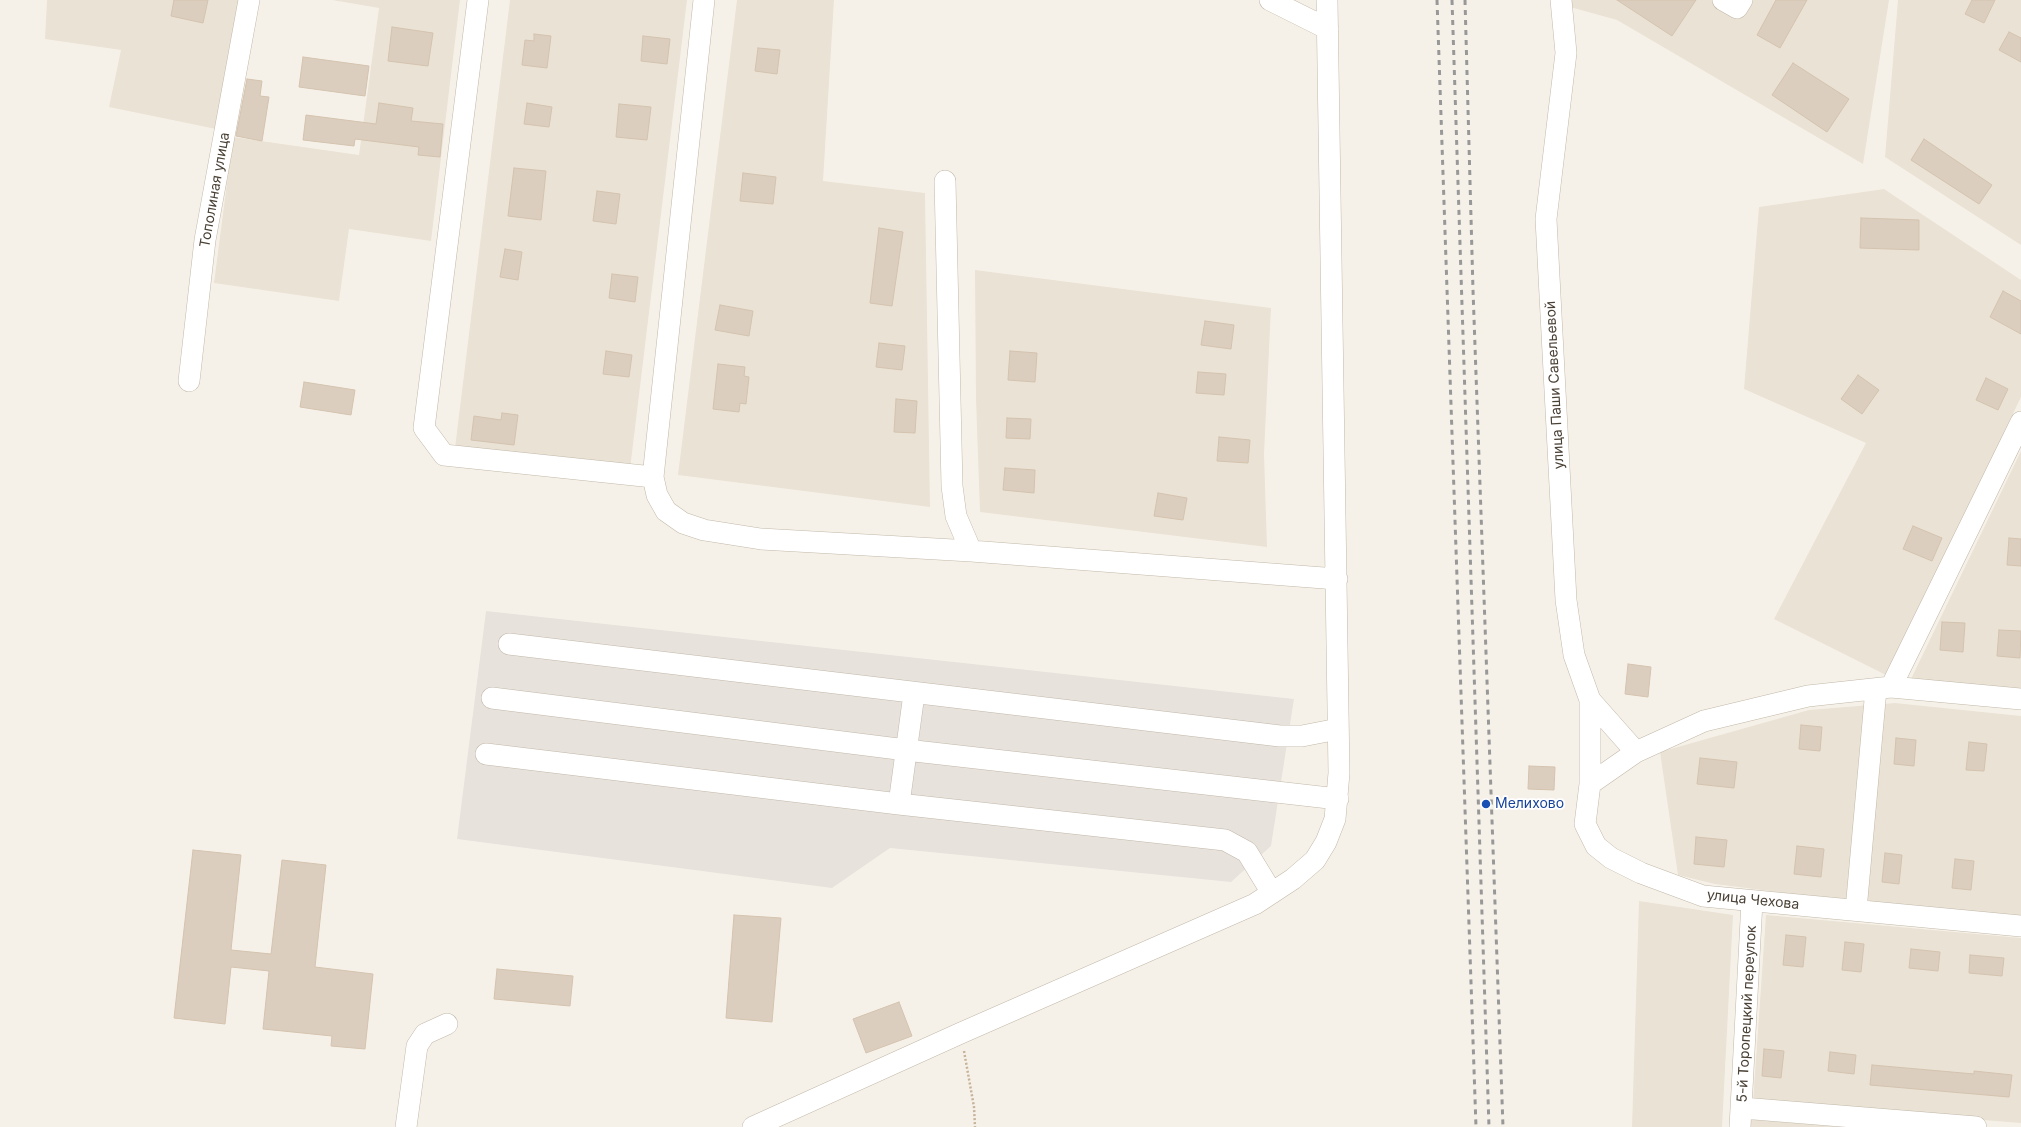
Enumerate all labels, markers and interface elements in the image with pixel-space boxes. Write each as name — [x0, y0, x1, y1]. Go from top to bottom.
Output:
street label: Тополиная улица — [197, 131, 233, 249]
street label: улица Паши Савельевой — [1542, 300, 1568, 470]
place label: Мелихово — [1495, 796, 1564, 812]
marker: Мелихово — [1480, 798, 1492, 810]
street label: улица Чехова — [1706, 887, 1800, 913]
street label: 5-й Торопецкий переулок — [1734, 925, 1760, 1103]

